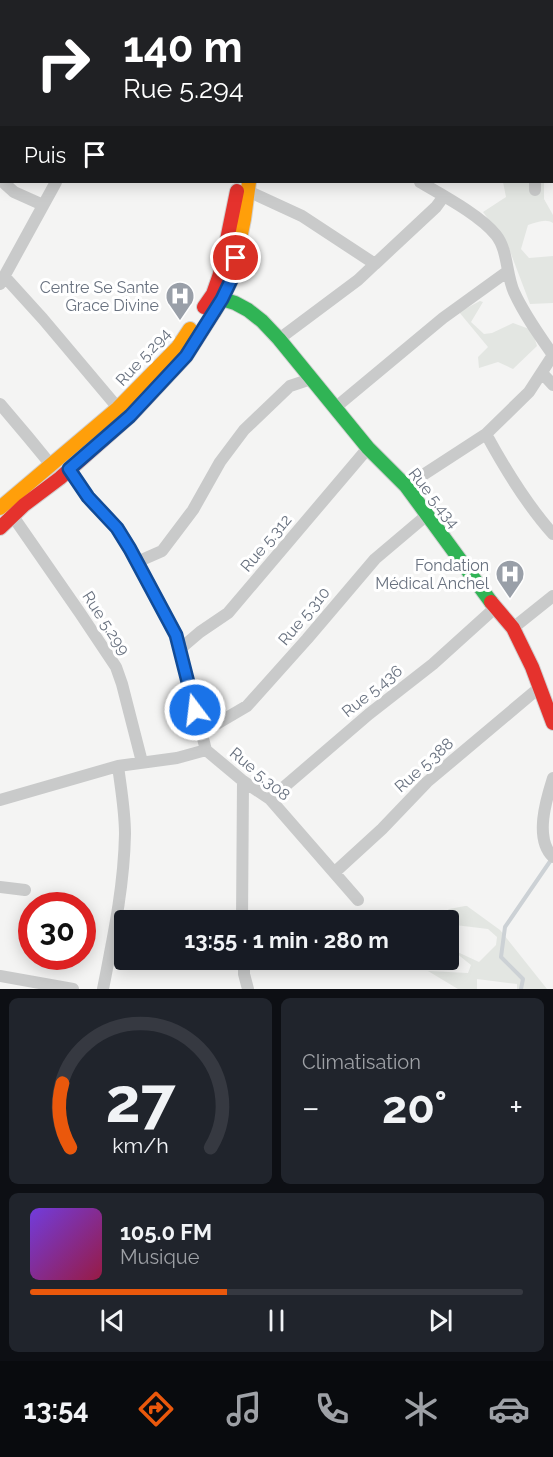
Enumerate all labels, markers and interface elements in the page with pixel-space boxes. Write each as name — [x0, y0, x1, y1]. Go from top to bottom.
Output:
text: 140 m — [123, 23, 243, 72]
icon: right — [24, 24, 102, 102]
text: Rue 5.294 — [123, 73, 244, 104]
icon: arrive — [78, 138, 111, 171]
text: Puis — [24, 142, 66, 168]
pin — [210, 232, 261, 283]
icon: arrive — [219, 241, 252, 274]
place label: Centre Se Sante Grace Divine — [40, 278, 159, 315]
hospital icon: Centre Se Sante Grace Divine — [164, 280, 196, 322]
street label: Rue 5.294 — [112, 324, 175, 390]
street label: Rue 5.434 — [405, 464, 464, 532]
street label: Rue 5.312 — [237, 511, 295, 575]
place label: Fondation Médical Anchel — [375, 556, 490, 593]
hospital icon: Fondation Médical Anchel — [494, 558, 526, 600]
street label: Rue 5.310 — [274, 583, 334, 649]
street label: Rue 5.299 — [78, 588, 134, 658]
street label: Rue 5.436 — [338, 661, 406, 721]
position arrow — [163, 678, 227, 742]
street label: Rue 5.388 — [391, 734, 457, 796]
street label: Rue 5.308 — [226, 743, 294, 805]
speed limit sign: 30 — [18, 892, 96, 970]
text: 13:55 · 1 min · 280 m — [184, 927, 389, 953]
text: Climatisation — [302, 1050, 421, 1074]
text: 27 — [105, 1063, 177, 1137]
text: 20° — [382, 1081, 447, 1134]
text: − — [302, 1088, 320, 1127]
text: + — [509, 1088, 523, 1127]
text: km/h — [112, 1133, 169, 1158]
text: 105.0 FM — [120, 1219, 212, 1245]
text: Musique — [120, 1245, 199, 1269]
icon: previous — [96, 1304, 129, 1337]
icon: pause — [260, 1304, 293, 1337]
icon: next — [424, 1304, 457, 1337]
icon: directions — [135, 1388, 177, 1430]
icon: music — [223, 1388, 265, 1430]
icon: phone — [311, 1388, 353, 1430]
icon: climate — [400, 1388, 442, 1430]
icon: car — [488, 1388, 530, 1430]
text: 13:54 — [23, 1394, 89, 1425]

